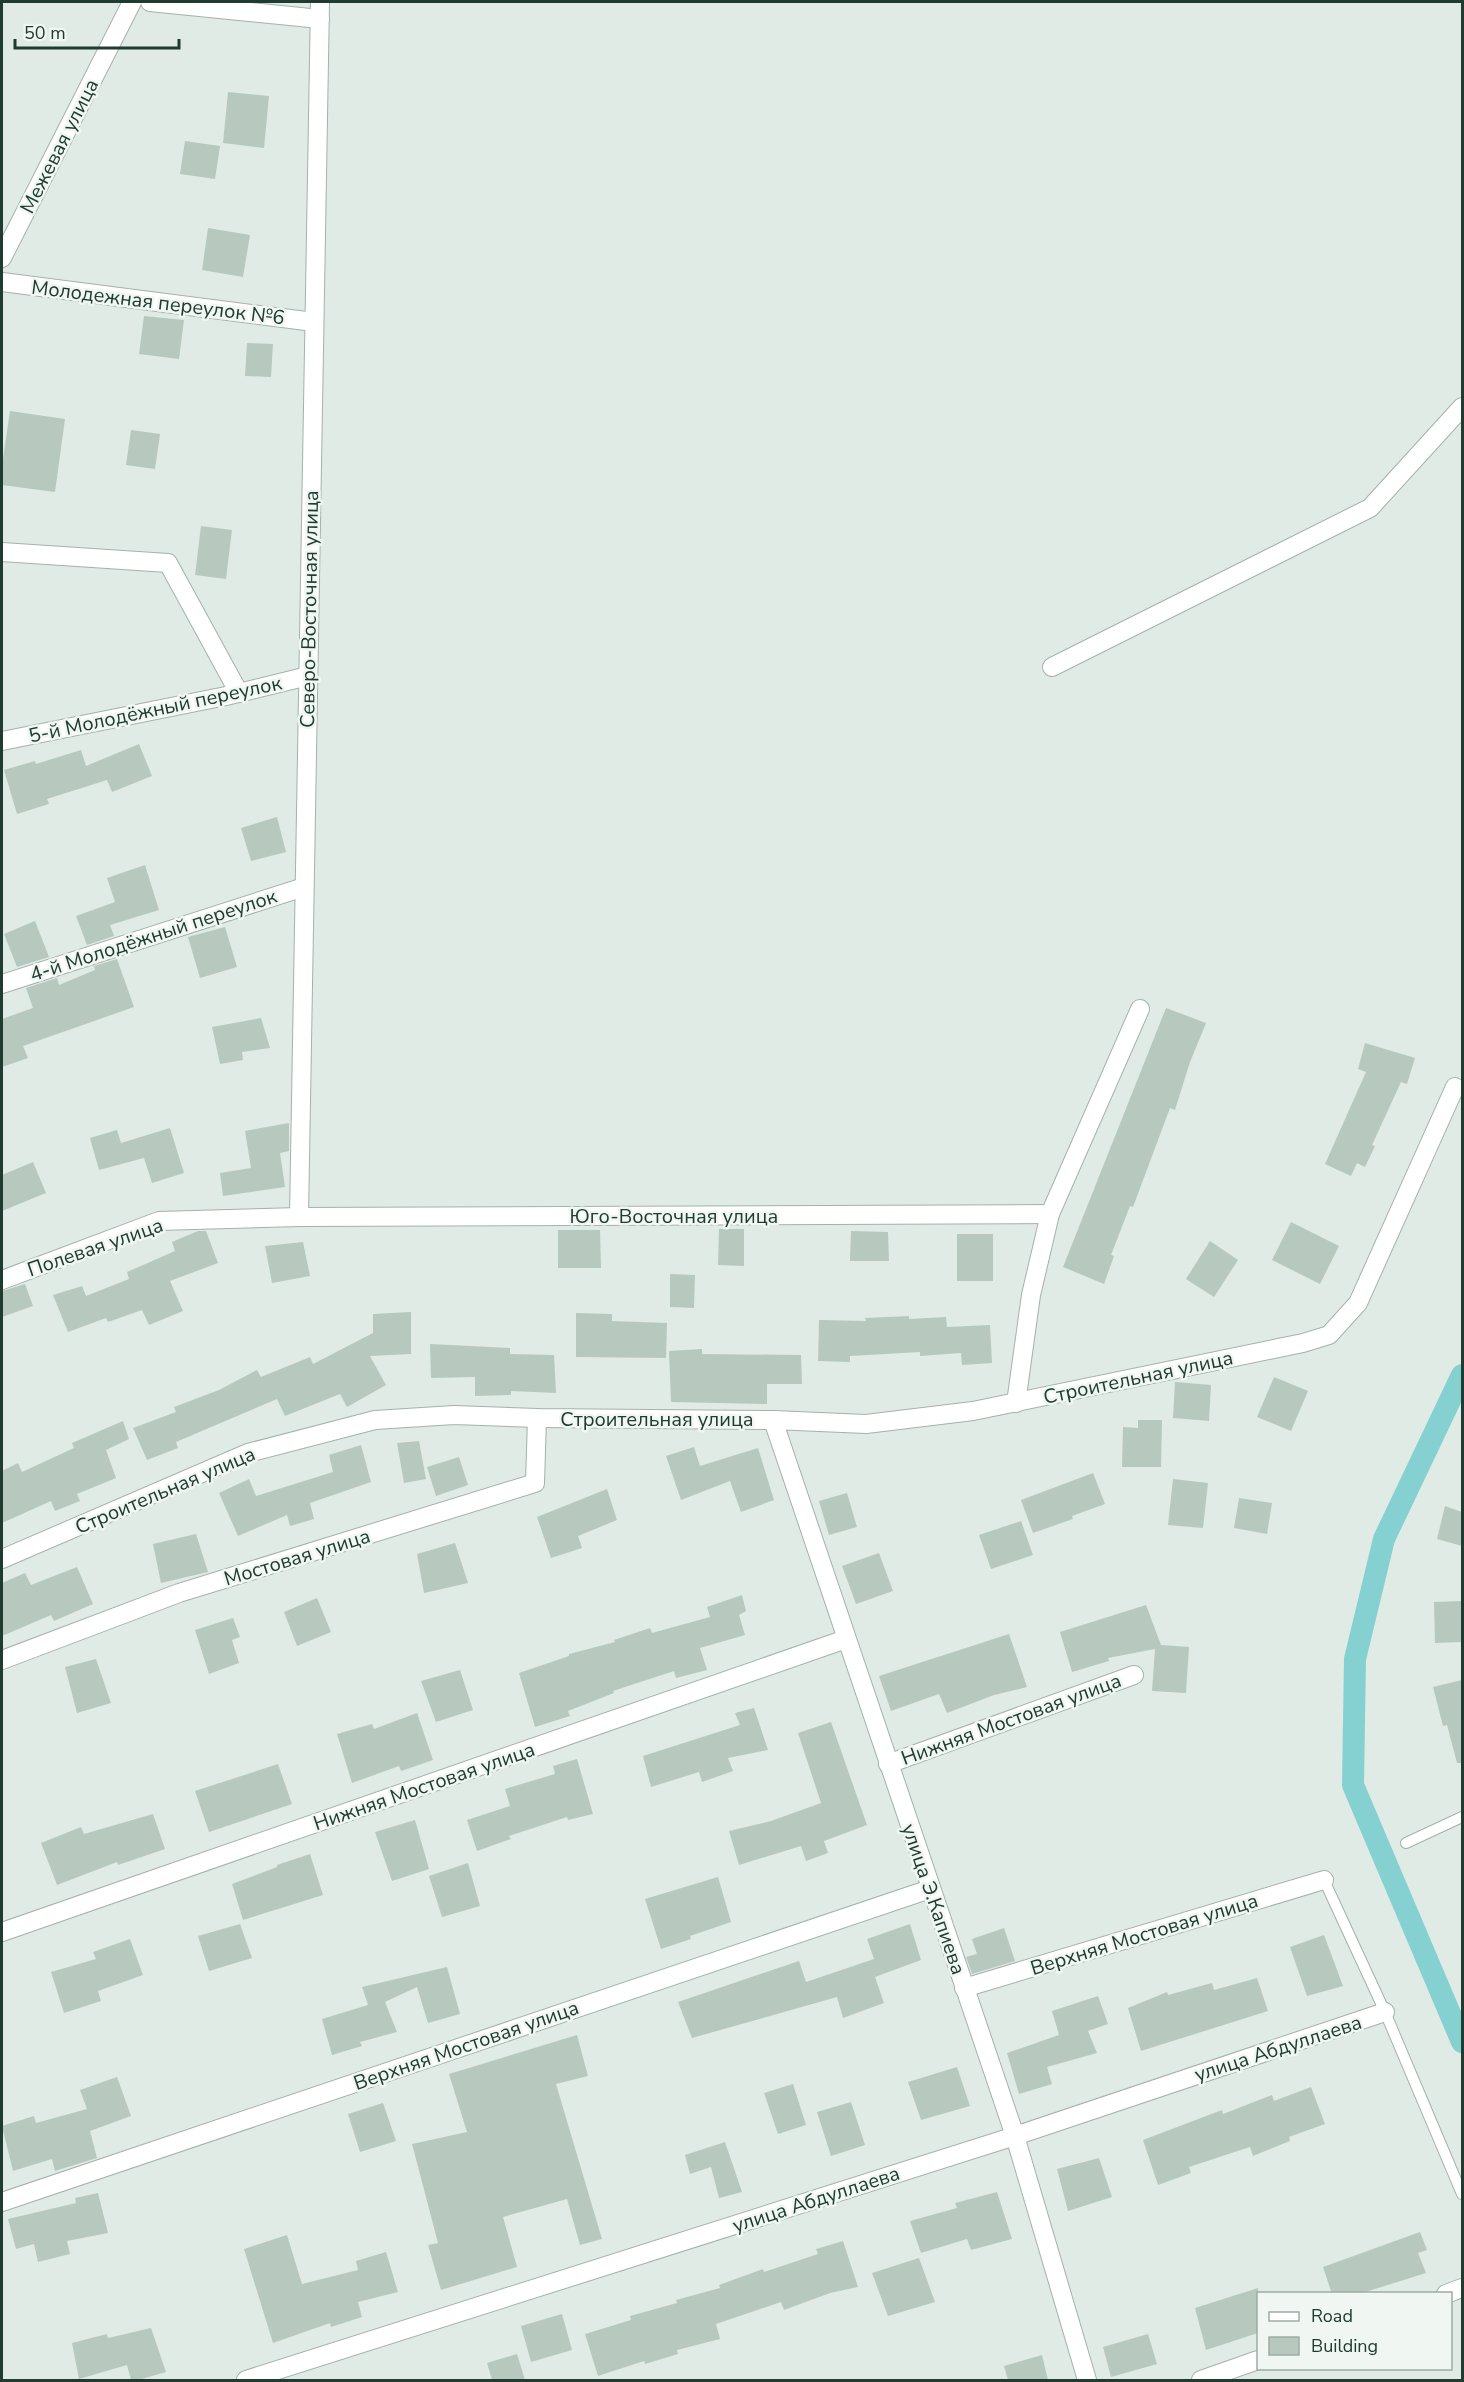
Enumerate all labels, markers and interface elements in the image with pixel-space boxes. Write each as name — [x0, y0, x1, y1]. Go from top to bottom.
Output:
scale bar — [15, 12, 178, 50]
text: 50 m — [24, 21, 66, 45]
street label: Межевая улица — [14, 74, 105, 218]
street label: Молодежная переулок №6 — [30, 274, 286, 331]
street label: Северо-Восточная улица — [294, 490, 325, 728]
street label: 5-й Молодёжный переулок — [26, 669, 285, 750]
street label: 4-й Молодёжный переулок — [26, 883, 281, 988]
street label: Юго-Восточная улица — [570, 1203, 778, 1230]
street label: Полевая улица — [24, 1212, 167, 1283]
street label: Строительная улица — [1041, 1344, 1235, 1411]
street label: Строительная улица — [560, 1406, 754, 1433]
street label: Строительная улица — [71, 1440, 259, 1541]
street label: Мостовая улица — [221, 1522, 374, 1593]
street label: Нижняя Мостовая улица — [897, 1667, 1125, 1772]
street label: Нижняя Мостовая улица — [310, 1736, 538, 1837]
street label: улица Э.Капиева — [895, 1820, 972, 1978]
street label: Верхняя Мостовая улица — [1027, 1887, 1261, 1982]
street label: Верхняя Мостовая улица — [350, 1994, 582, 2097]
street label: улица Абдуллаева — [1191, 2009, 1365, 2088]
street label: улица Абдуллаева — [729, 2160, 903, 2239]
legend — [1257, 2292, 1452, 2370]
text: Road — [1311, 2304, 1353, 2328]
text: Building — [1311, 2334, 1378, 2358]

